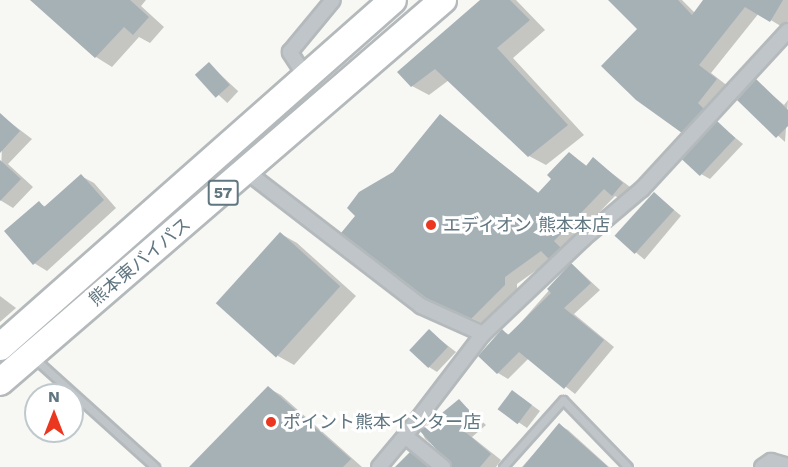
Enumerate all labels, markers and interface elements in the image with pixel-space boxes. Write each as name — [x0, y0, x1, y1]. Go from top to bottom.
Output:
road number: 57 — [206, 180, 240, 206]
street label: 熊本東バイパス — [85, 213, 195, 311]
place label: エディオン 熊本本店 — [443, 214, 611, 236]
marker: エディオン 熊本本店 — [424, 218, 438, 232]
north arrow — [24, 383, 84, 443]
text: N — [48, 387, 60, 406]
place label: ポイント熊本インター店 — [283, 411, 481, 433]
marker: ポイント熊本インター店 — [264, 415, 278, 429]

